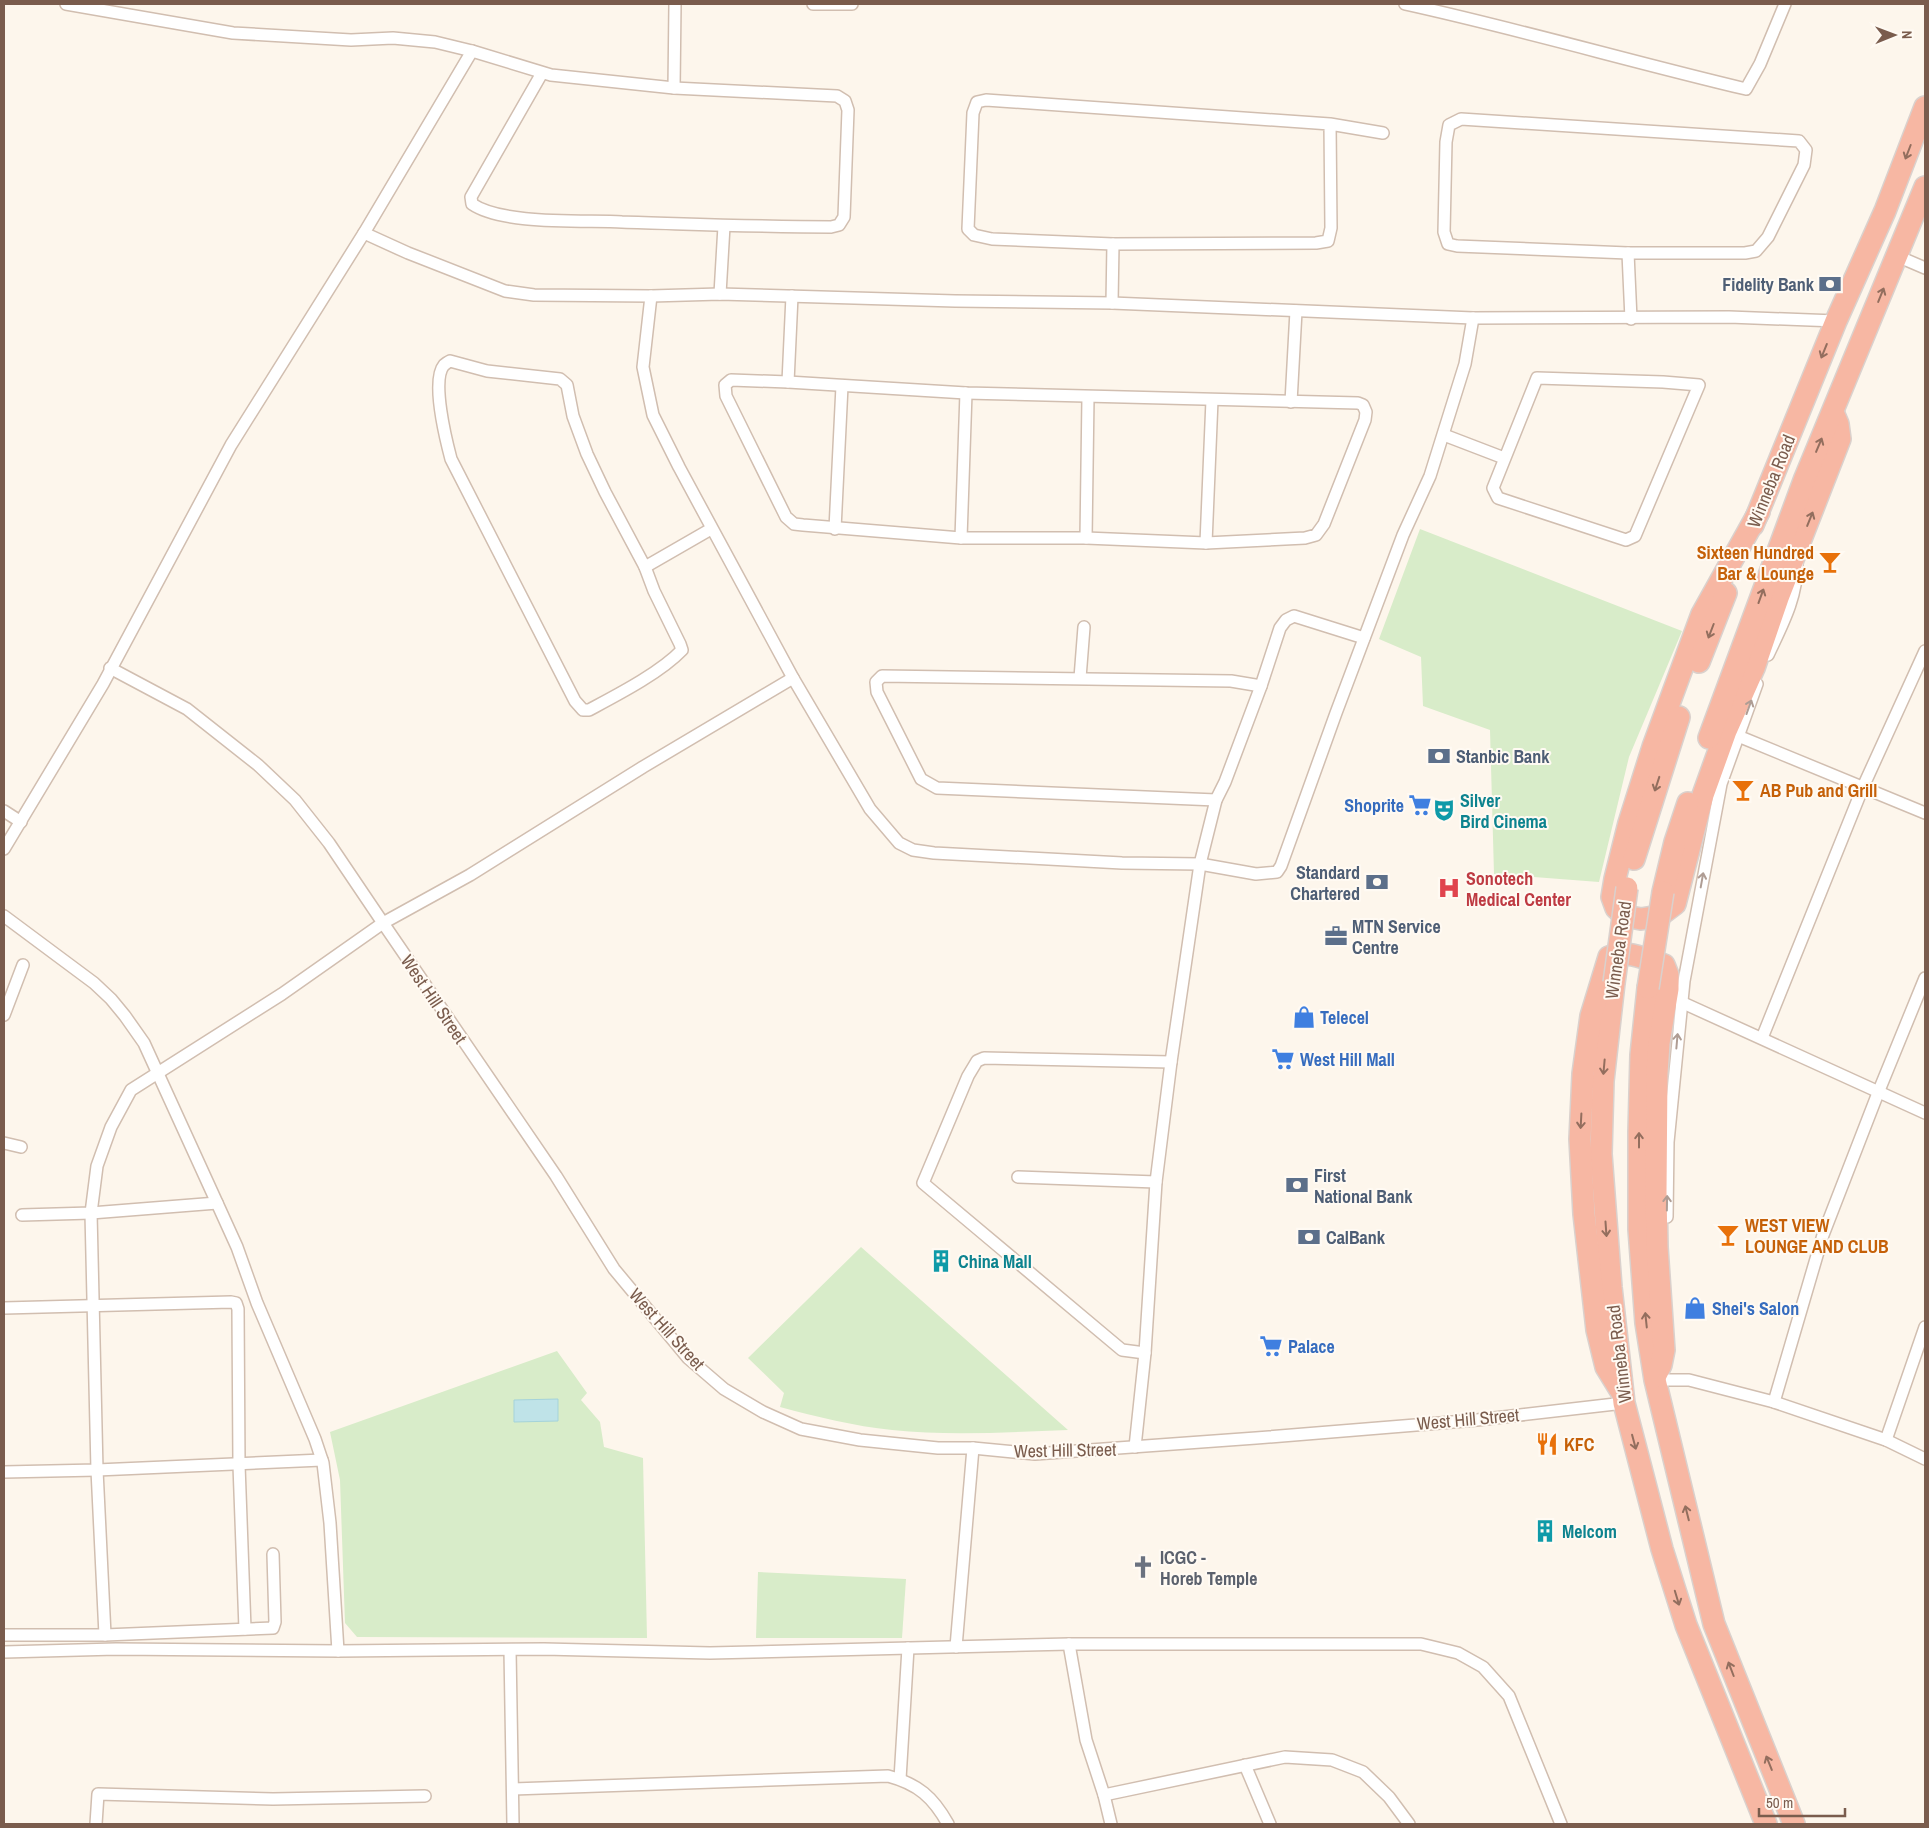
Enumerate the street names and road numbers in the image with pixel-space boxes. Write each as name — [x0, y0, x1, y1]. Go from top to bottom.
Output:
street label: Winneba Road — [1741, 431, 1801, 531]
street label: Winneba Road — [1599, 900, 1637, 1000]
street label: West Hill Street — [395, 950, 473, 1048]
street label: West Hill Street — [623, 1283, 711, 1375]
street label: Winneba Road — [1601, 1304, 1637, 1404]
street label: West Hill Street — [1416, 1402, 1520, 1436]
street label: West Hill Street — [1014, 1437, 1116, 1463]

